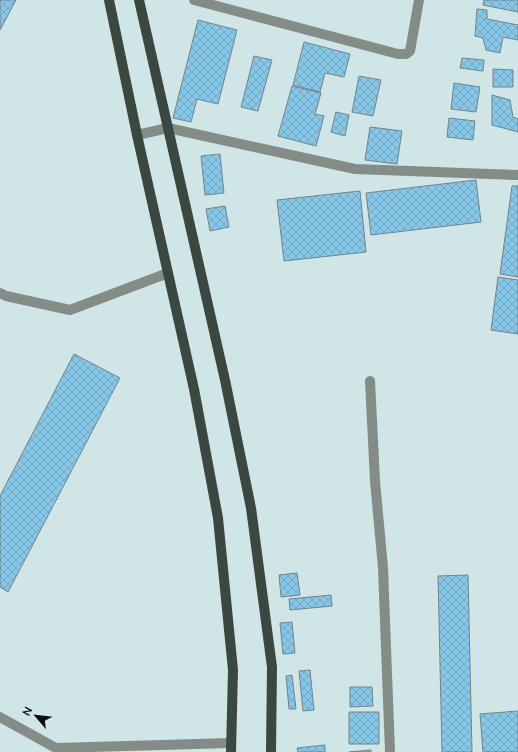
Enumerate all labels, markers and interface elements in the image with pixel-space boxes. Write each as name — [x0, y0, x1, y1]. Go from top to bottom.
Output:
north arrow — [16, 696, 56, 736]
text: N — [19, 704, 36, 719]

